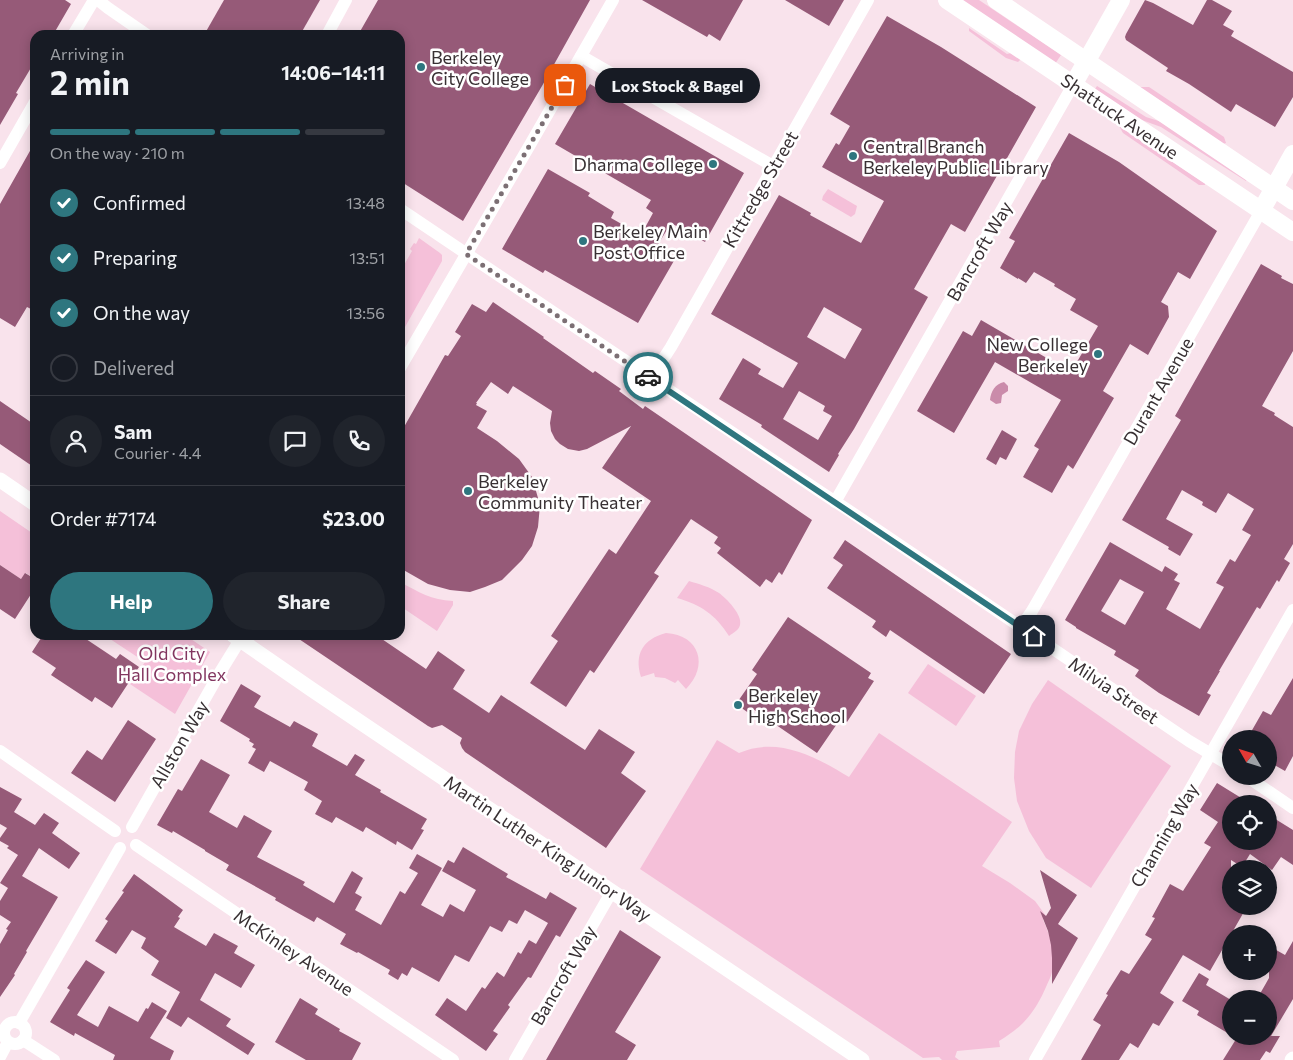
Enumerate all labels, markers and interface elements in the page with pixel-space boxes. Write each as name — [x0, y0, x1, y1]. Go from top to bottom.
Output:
text: Arriving in — [50, 44, 124, 63]
place label: Berkeley City College — [431, 46, 529, 89]
text: 14:06–14:11 — [281, 61, 385, 84]
marker: Berkeley City College — [415, 61, 427, 73]
text: 2 min — [50, 62, 130, 102]
pin — [544, 64, 586, 106]
callout: Lox Stock & Bagel — [595, 68, 760, 102]
street label: Shattuck Avenue — [1057, 69, 1183, 163]
icon: bag — [551, 71, 579, 99]
text: Lox Stock & Bagel — [612, 76, 743, 95]
street label: Kittredge Street — [718, 126, 802, 252]
place label: Central Branch Berkeley Public Library — [863, 135, 1049, 178]
text: On the way · 210 m — [50, 143, 185, 162]
marker: Central Branch Berkeley Public Library — [847, 150, 859, 162]
place label: Dharma College — [573, 153, 703, 175]
marker: Dharma College — [707, 158, 719, 170]
icon: check — [50, 189, 78, 217]
text: Confirmed — [93, 191, 186, 214]
text: 13:48 — [346, 193, 385, 212]
street label: Bancroft Way — [942, 197, 1016, 305]
place label: Berkeley Main Post Office — [593, 220, 708, 263]
marker: Berkeley Main Post Office — [577, 235, 589, 247]
icon: check — [50, 244, 78, 272]
text: Preparing — [93, 246, 177, 269]
text: 13:51 — [349, 248, 385, 267]
icon: check — [50, 299, 78, 327]
text: On the way — [93, 301, 190, 324]
text: 13:56 — [346, 303, 385, 322]
place label: New College Berkeley — [987, 333, 1088, 376]
street label: Durant Avenue — [1118, 333, 1198, 449]
marker: New College Berkeley — [1092, 348, 1104, 360]
courier — [623, 352, 673, 402]
text: Delivered — [93, 356, 174, 379]
icon: car — [634, 363, 662, 391]
button: person — [50, 415, 102, 467]
button: chat — [269, 415, 321, 467]
button: phone — [333, 415, 385, 467]
text: Sam — [114, 420, 152, 443]
text: Courier · 4.4 — [114, 443, 201, 462]
place label: Berkeley Community Theater — [478, 470, 642, 513]
marker: Berkeley Community Theater — [462, 485, 474, 497]
text: Order #7174 — [50, 507, 156, 530]
text: $23.00 — [322, 507, 385, 530]
button: Help — [50, 572, 213, 630]
button: Share — [223, 572, 385, 630]
pin — [1013, 615, 1055, 657]
icon: home — [1020, 622, 1048, 650]
park label: Old City Hall Complex — [118, 642, 227, 685]
street label: Milvia Street — [1065, 652, 1163, 728]
place label: Berkeley High School — [748, 684, 846, 727]
street label: Allston Way — [145, 696, 213, 792]
marker: Berkeley High School — [732, 699, 744, 711]
north arrow — [1222, 730, 1278, 785]
map controls — [1222, 730, 1277, 1045]
street label: Martin Luther King Junior Way — [440, 770, 656, 926]
street label: Channing Way — [1125, 779, 1203, 891]
button: locate — [1222, 795, 1277, 850]
button: layers — [1222, 860, 1277, 915]
street label: McKinley Avenue — [230, 904, 358, 1000]
street label: Bancroft Way — [526, 921, 600, 1029]
button: + — [1222, 925, 1277, 980]
button: − — [1222, 990, 1277, 1045]

